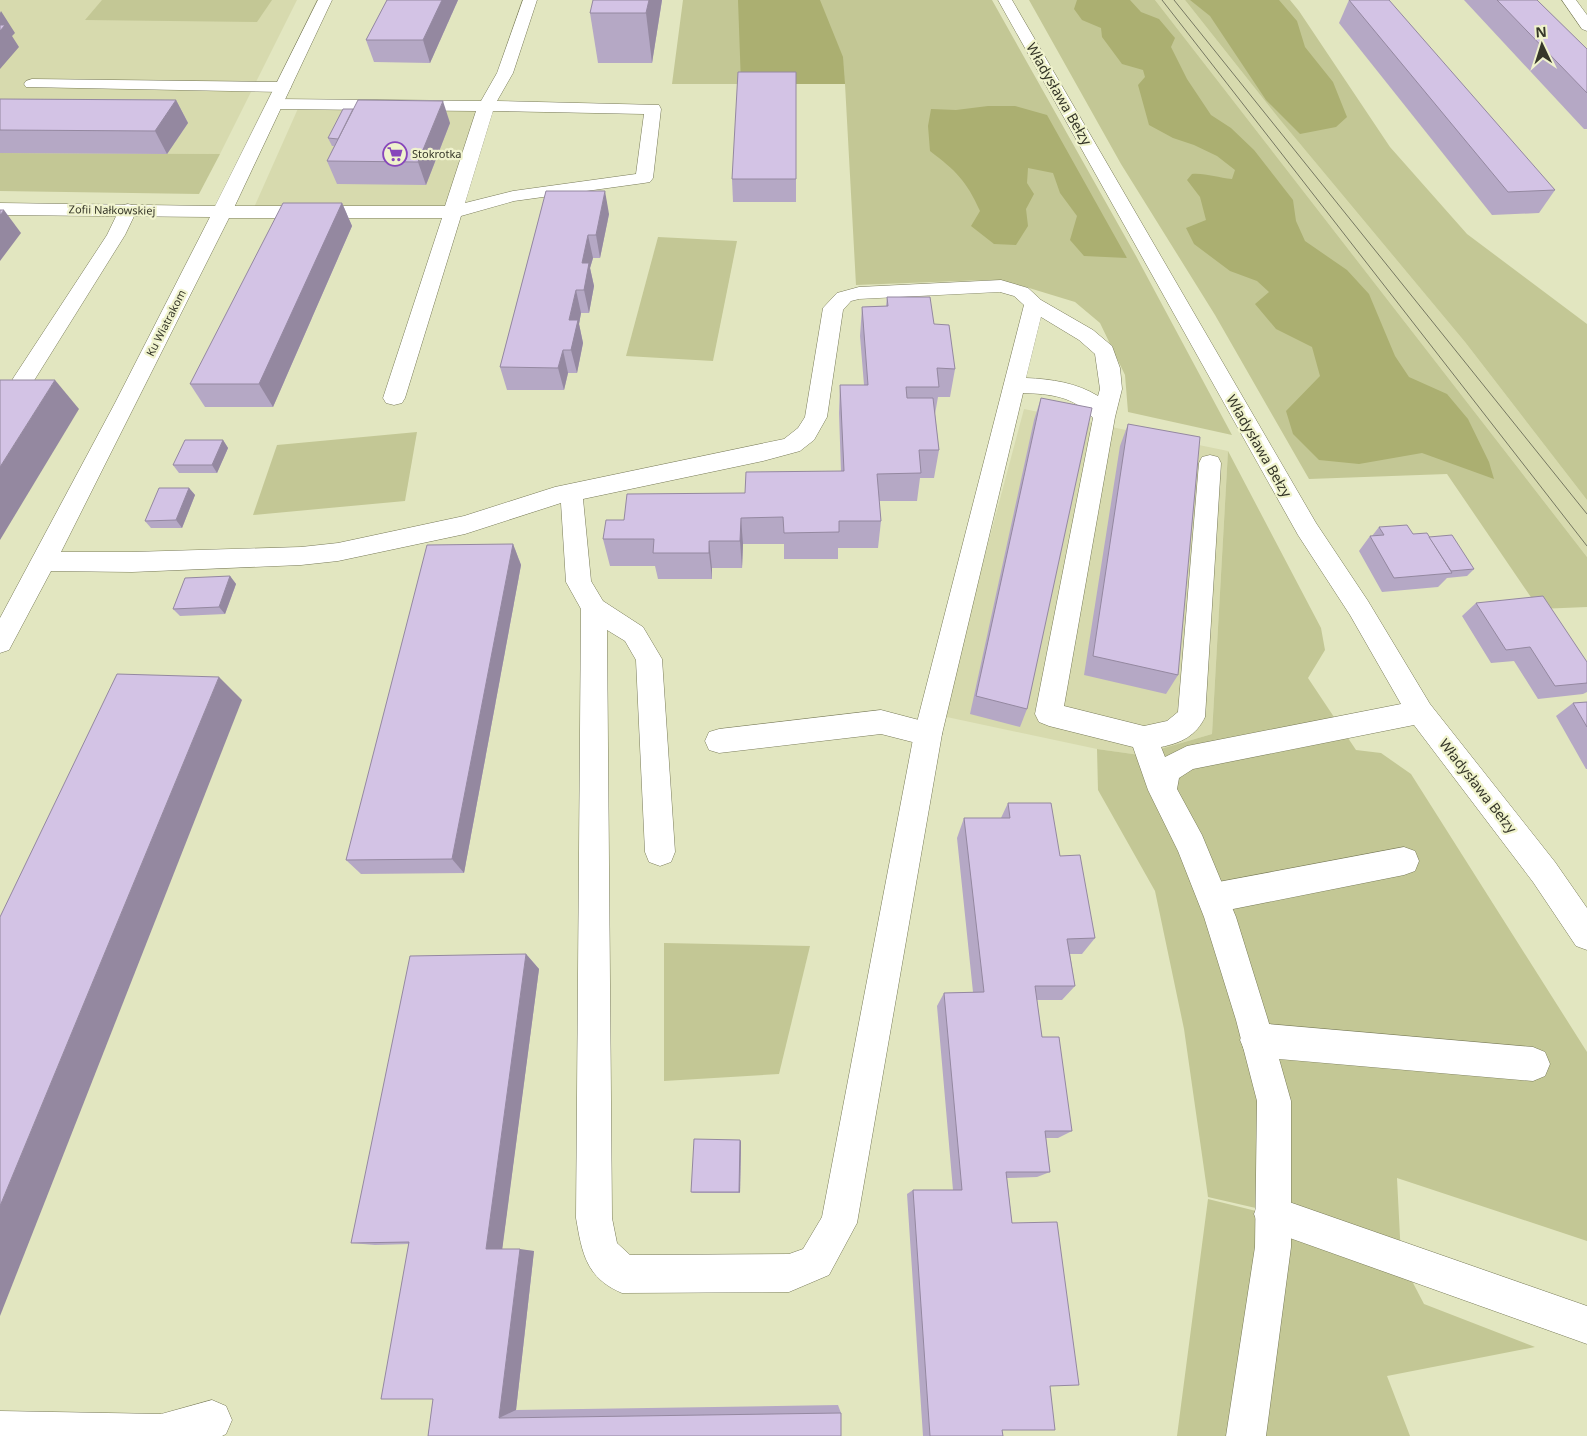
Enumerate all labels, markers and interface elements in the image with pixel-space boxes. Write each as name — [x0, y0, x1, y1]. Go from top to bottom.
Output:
north arrow — [1517, 20, 1567, 70]
text: N — [1535, 22, 1547, 41]
street label: Władysława Bełzy — [1022, 39, 1097, 149]
supermarket icon: Stokrotka — [382, 141, 408, 167]
place label: Stokrotka — [412, 146, 462, 161]
street label: Zofii Nałkowskiej — [69, 201, 155, 218]
street label: Ku Wiatrakom — [142, 287, 189, 359]
street label: Władysława Bełzy — [1222, 391, 1297, 501]
street label: Władysława Bełzy — [1435, 734, 1522, 838]

